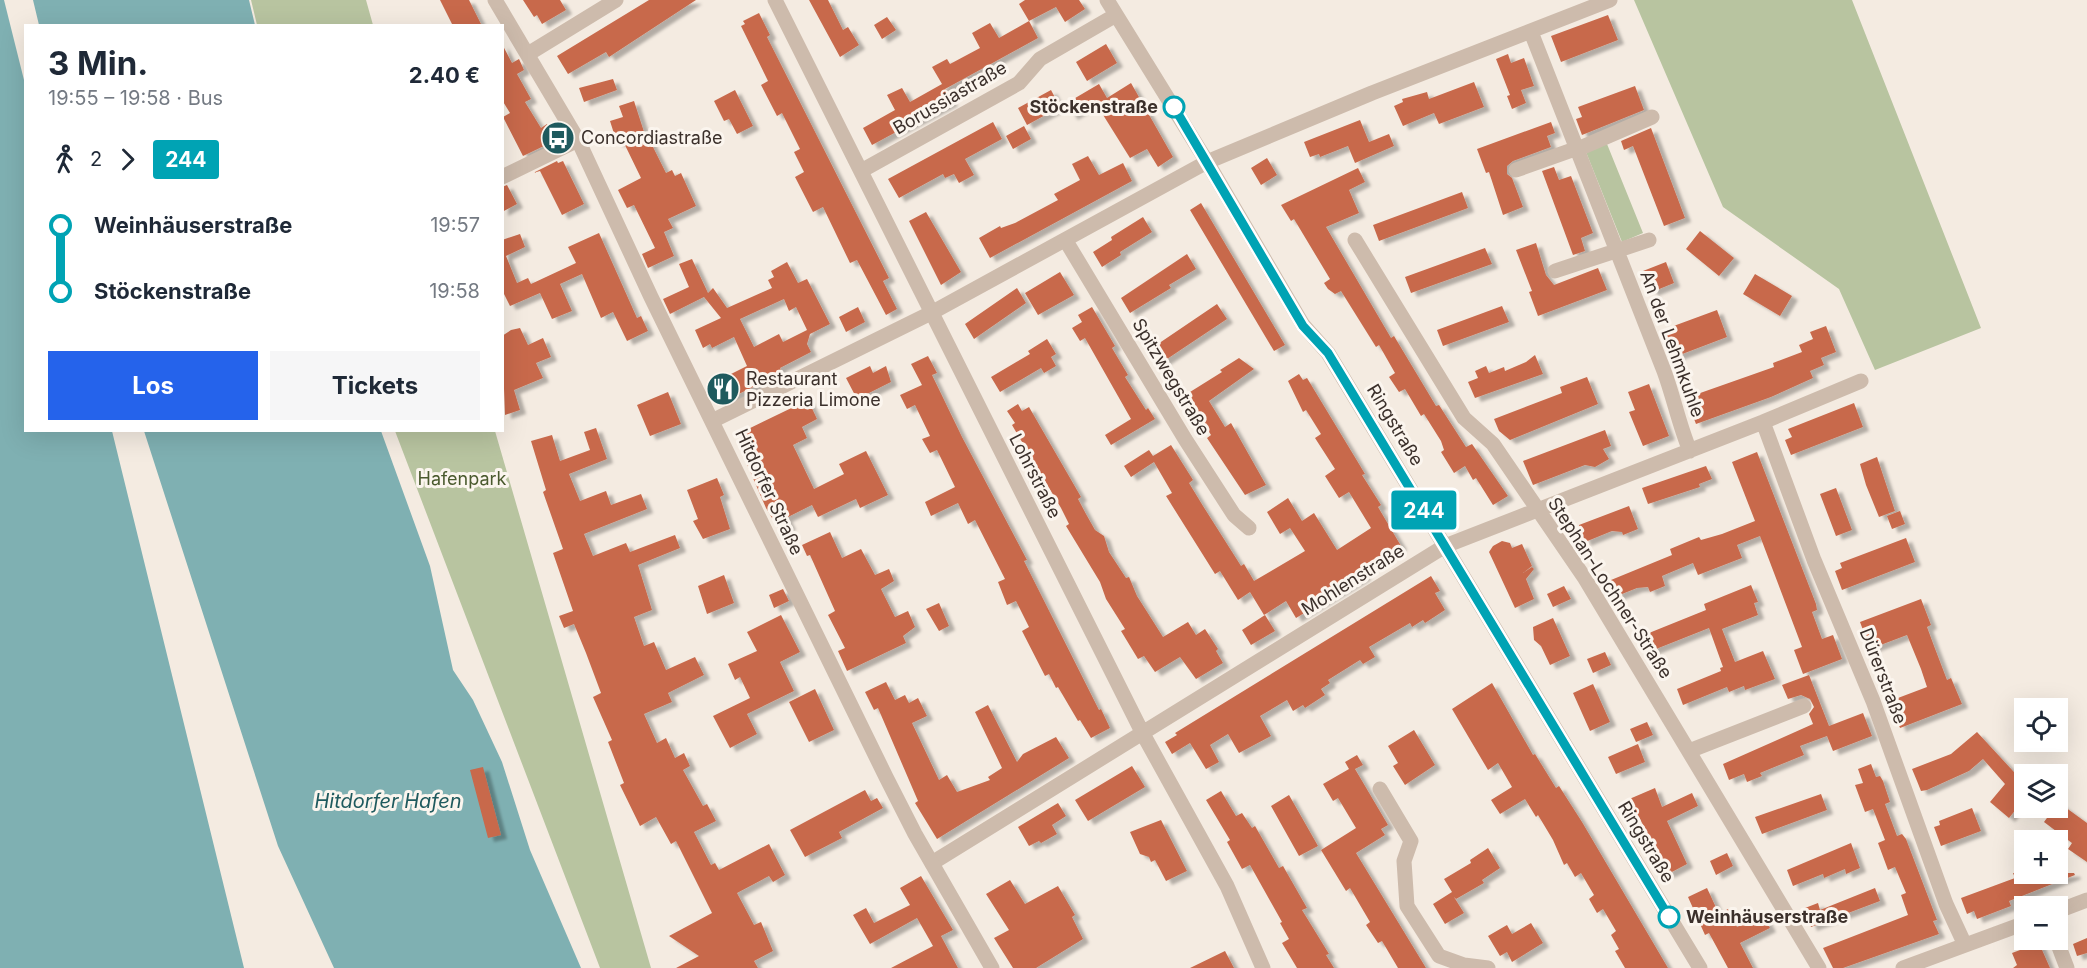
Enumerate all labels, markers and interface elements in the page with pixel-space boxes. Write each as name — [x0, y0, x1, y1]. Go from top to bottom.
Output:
text: 3 Min. — [48, 43, 148, 83]
street label: Borussiastraße — [889, 57, 1010, 138]
text: 2.40 € — [409, 62, 480, 88]
text: 19:55 – 19:58 · Bus — [48, 86, 223, 110]
place label: Stöckenstraße — [1029, 96, 1158, 117]
marker: Stöckenstraße — [1163, 96, 1185, 118]
bus stop icon: Concordiastraße — [540, 120, 576, 156]
place label: Concordiastraße — [581, 127, 722, 148]
icon: walk — [48, 143, 81, 176]
icon: forward — [111, 143, 144, 176]
text: 2 — [90, 147, 102, 171]
text: 244 — [165, 147, 207, 172]
text: Weinhäuserstraße — [94, 212, 292, 238]
text: 19:57 — [430, 213, 480, 237]
street label: An der Lehmkuhle — [1636, 268, 1709, 420]
text: Stöckenstraße — [94, 278, 251, 304]
text: 19:58 — [429, 279, 480, 303]
street label: Spitzwegstraße — [1128, 315, 1215, 439]
button: Los — [48, 351, 258, 420]
button: Tickets — [270, 351, 480, 420]
place label: Restaurant Pizzeria Limone — [746, 368, 881, 410]
restaurant icon: Restaurant Pizzeria Limone — [705, 371, 741, 407]
street label: Ringstraße — [1363, 380, 1428, 469]
street label: Hitdorfer Straße — [731, 425, 808, 558]
street label: Lohrstraße — [1005, 430, 1066, 522]
park label: Hafenpark — [418, 468, 507, 489]
line badge: 244 — [1390, 490, 1458, 530]
street label: Stephan-Lochner-Straße — [1544, 493, 1677, 682]
text: 244 — [1403, 498, 1445, 523]
street label: Mohlenstraße — [1298, 540, 1408, 619]
street label: Dürerstraße — [1856, 625, 1911, 727]
map controls — [2014, 698, 2068, 950]
button: locate — [2014, 698, 2068, 752]
button: layers — [2014, 764, 2068, 818]
water label: Hitdorfer Hafen — [314, 789, 462, 813]
street label: Ringstraße — [1614, 797, 1679, 886]
button: + — [2014, 830, 2068, 884]
button: − — [2014, 896, 2068, 950]
marker: Weinhäuserstraße — [1658, 906, 1680, 928]
place label: Weinhäuserstraße — [1686, 906, 1849, 927]

